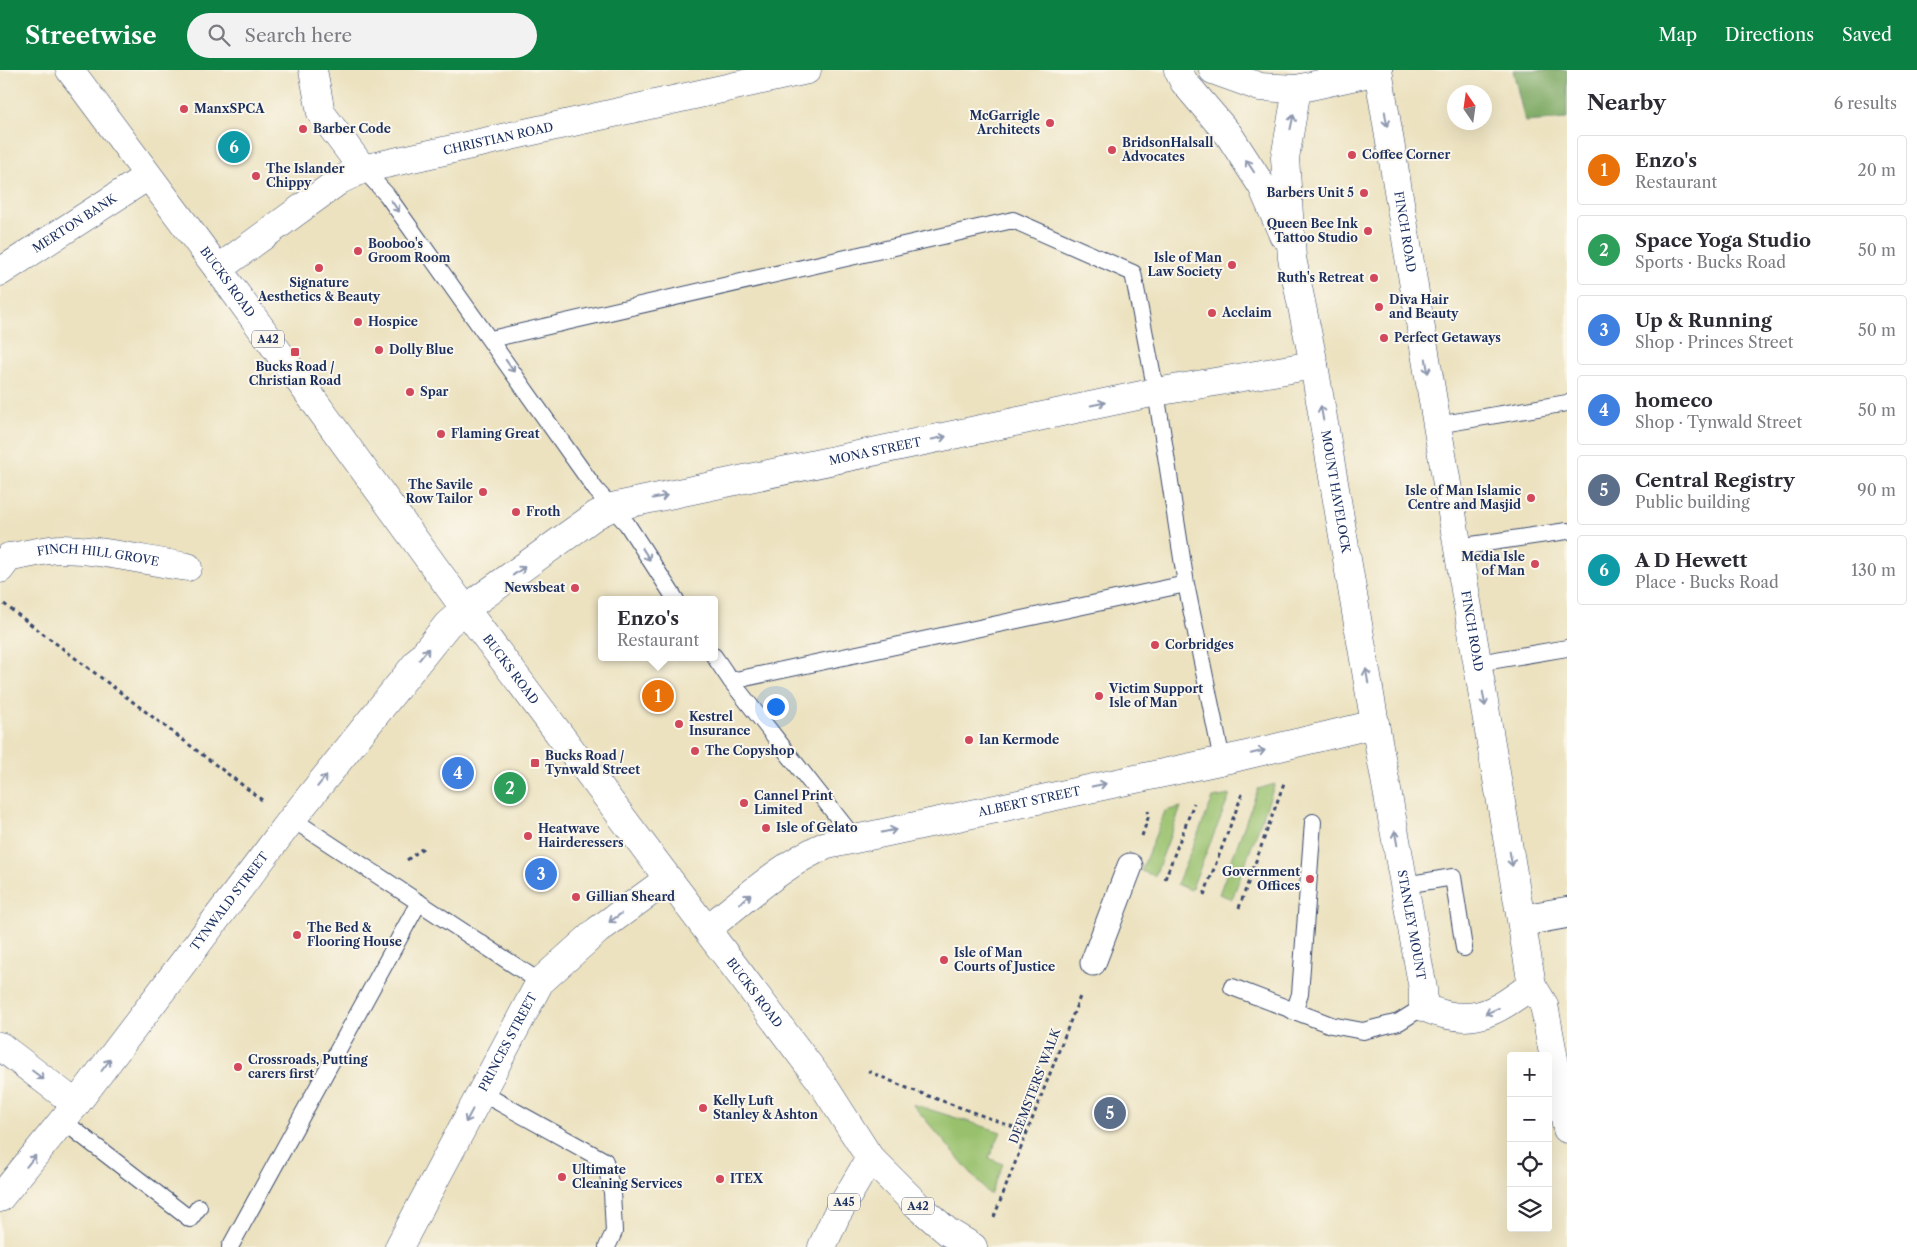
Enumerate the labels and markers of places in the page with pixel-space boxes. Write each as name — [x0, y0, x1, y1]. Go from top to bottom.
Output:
place label: ManxSPCA — [194, 101, 265, 116]
marker: ManxSPCA — [178, 103, 190, 115]
place label: McGarrigle Architects — [969, 108, 1040, 137]
marker: McGarrigle Architects — [1044, 117, 1056, 129]
place label: Barber Code — [313, 121, 391, 136]
marker: Barber Code — [297, 123, 309, 135]
pin: 6 — [218, 128, 250, 166]
place label: BridsonHalsall Advocates — [1121, 135, 1214, 164]
marker: BridsonHalsall Advocates — [1106, 144, 1118, 156]
place label: Coffee Corner — [1362, 147, 1451, 162]
marker: Coffee Corner — [1346, 149, 1358, 161]
place label: The Islander Chippy — [266, 161, 345, 190]
marker: The Islander Chippy — [250, 170, 262, 182]
place label: Barbers Unit 5 — [1266, 185, 1354, 200]
marker: Barbers Unit 5 — [1358, 187, 1370, 199]
place label: Queen Bee Ink Tattoo Studio — [1267, 216, 1359, 245]
marker: Queen Bee Ink Tattoo Studio — [1362, 225, 1374, 237]
place label: Booboo's Groom Room — [368, 236, 451, 265]
marker: Booboo's Groom Room — [352, 245, 364, 257]
place label: Isle of Man Law Society — [1147, 250, 1223, 279]
marker: Isle of Man Law Society — [1226, 259, 1238, 271]
marker: Signature Aesthetics & Beauty — [313, 262, 325, 274]
place label: Ruth's Retreat — [1277, 270, 1364, 285]
marker: Ruth's Retreat — [1368, 272, 1380, 284]
place label: Signature Aesthetics & Beauty — [257, 275, 381, 304]
place label: Diva Hair and Beauty — [1389, 292, 1459, 321]
marker: Diva Hair and Beauty — [1373, 301, 1385, 313]
place label: Acclaim — [1221, 305, 1272, 320]
marker: Acclaim — [1206, 307, 1218, 319]
place label: Hospice — [368, 314, 418, 329]
marker: Hospice — [352, 316, 364, 328]
place label: Perfect Getaways — [1394, 330, 1501, 345]
marker: Perfect Getaways — [1378, 332, 1390, 344]
place label: Dolly Blue — [389, 342, 454, 357]
marker: Dolly Blue — [373, 344, 385, 356]
marker: Bucks Road / Christian Road — [289, 346, 301, 358]
place label: Bucks Road / Christian Road — [249, 359, 341, 388]
place label: Spar — [420, 384, 449, 399]
marker: Spar — [404, 386, 416, 398]
place label: Flaming Great — [451, 426, 540, 441]
marker: Flaming Great — [435, 428, 447, 440]
place label: The Savile Row Tailor — [406, 477, 473, 506]
place label: Isle of Man Islamic Centre and Masjid — [1405, 483, 1521, 512]
marker: The Savile Row Tailor — [477, 486, 489, 498]
marker: Isle of Man Islamic Centre and Masjid — [1525, 492, 1537, 504]
place label: Froth — [526, 504, 561, 519]
marker: Froth — [510, 506, 522, 518]
place label: Media Isle of Man — [1461, 549, 1526, 578]
marker: Media Isle of Man — [1529, 558, 1541, 570]
place label: Newsbeat — [504, 580, 565, 595]
marker: Newsbeat — [569, 582, 581, 594]
place label: Corbridges — [1165, 637, 1234, 652]
marker: Corbridges — [1149, 639, 1161, 651]
pin: 1 — [642, 677, 674, 715]
place label: Victim Support Isle of Man — [1108, 681, 1203, 710]
marker: Victim Support Isle of Man — [1093, 690, 1105, 702]
place label: Kestrel Insurance — [689, 709, 751, 738]
marker: Kestrel Insurance — [673, 718, 685, 730]
place label: Ian Kermode — [979, 732, 1059, 747]
marker: Ian Kermode — [963, 734, 975, 746]
place label: The Copyshop — [705, 743, 794, 758]
marker: The Copyshop — [689, 745, 701, 757]
place label: Bucks Road / Tynwald Street — [545, 748, 640, 777]
pin: 4 — [442, 754, 474, 792]
marker: Bucks Road / Tynwald Street — [529, 757, 541, 769]
pin: 2 — [494, 769, 526, 807]
place label: Cannel Print Limited — [754, 788, 833, 817]
marker: Cannel Print Limited — [738, 797, 750, 809]
place label: Isle of Gelato — [776, 820, 858, 835]
place label: Heatwave Hairderessers — [538, 821, 624, 850]
marker: Isle of Gelato — [760, 822, 772, 834]
marker: Heatwave Hairderessers — [522, 830, 534, 842]
pin: 3 — [525, 855, 557, 893]
place label: Government Offices — [1222, 864, 1300, 893]
marker: Government Offices — [1304, 873, 1316, 885]
place label: Gillian Sheard — [586, 889, 675, 904]
marker: Gillian Sheard — [570, 891, 582, 903]
place label: The Bed & Flooring House — [307, 920, 402, 949]
marker: The Bed & Flooring House — [291, 929, 303, 941]
place label: Isle of Man Courts of Justice — [954, 945, 1055, 974]
marker: Isle of Man Courts of Justice — [938, 954, 950, 966]
place label: Crossroads, Putting carers first — [248, 1052, 369, 1081]
marker: Crossroads, Putting carers first — [232, 1061, 244, 1073]
place label: Kelly Luft Stanley & Ashton — [713, 1093, 819, 1122]
pin: 5 — [1094, 1094, 1126, 1132]
marker: Kelly Luft Stanley & Ashton — [697, 1102, 709, 1114]
place label: Ultimate Cleaning Services — [572, 1162, 683, 1191]
marker: Ultimate Cleaning Services — [556, 1171, 568, 1183]
place label: ITEX — [730, 1171, 764, 1186]
marker: ITEX — [714, 1173, 726, 1185]

